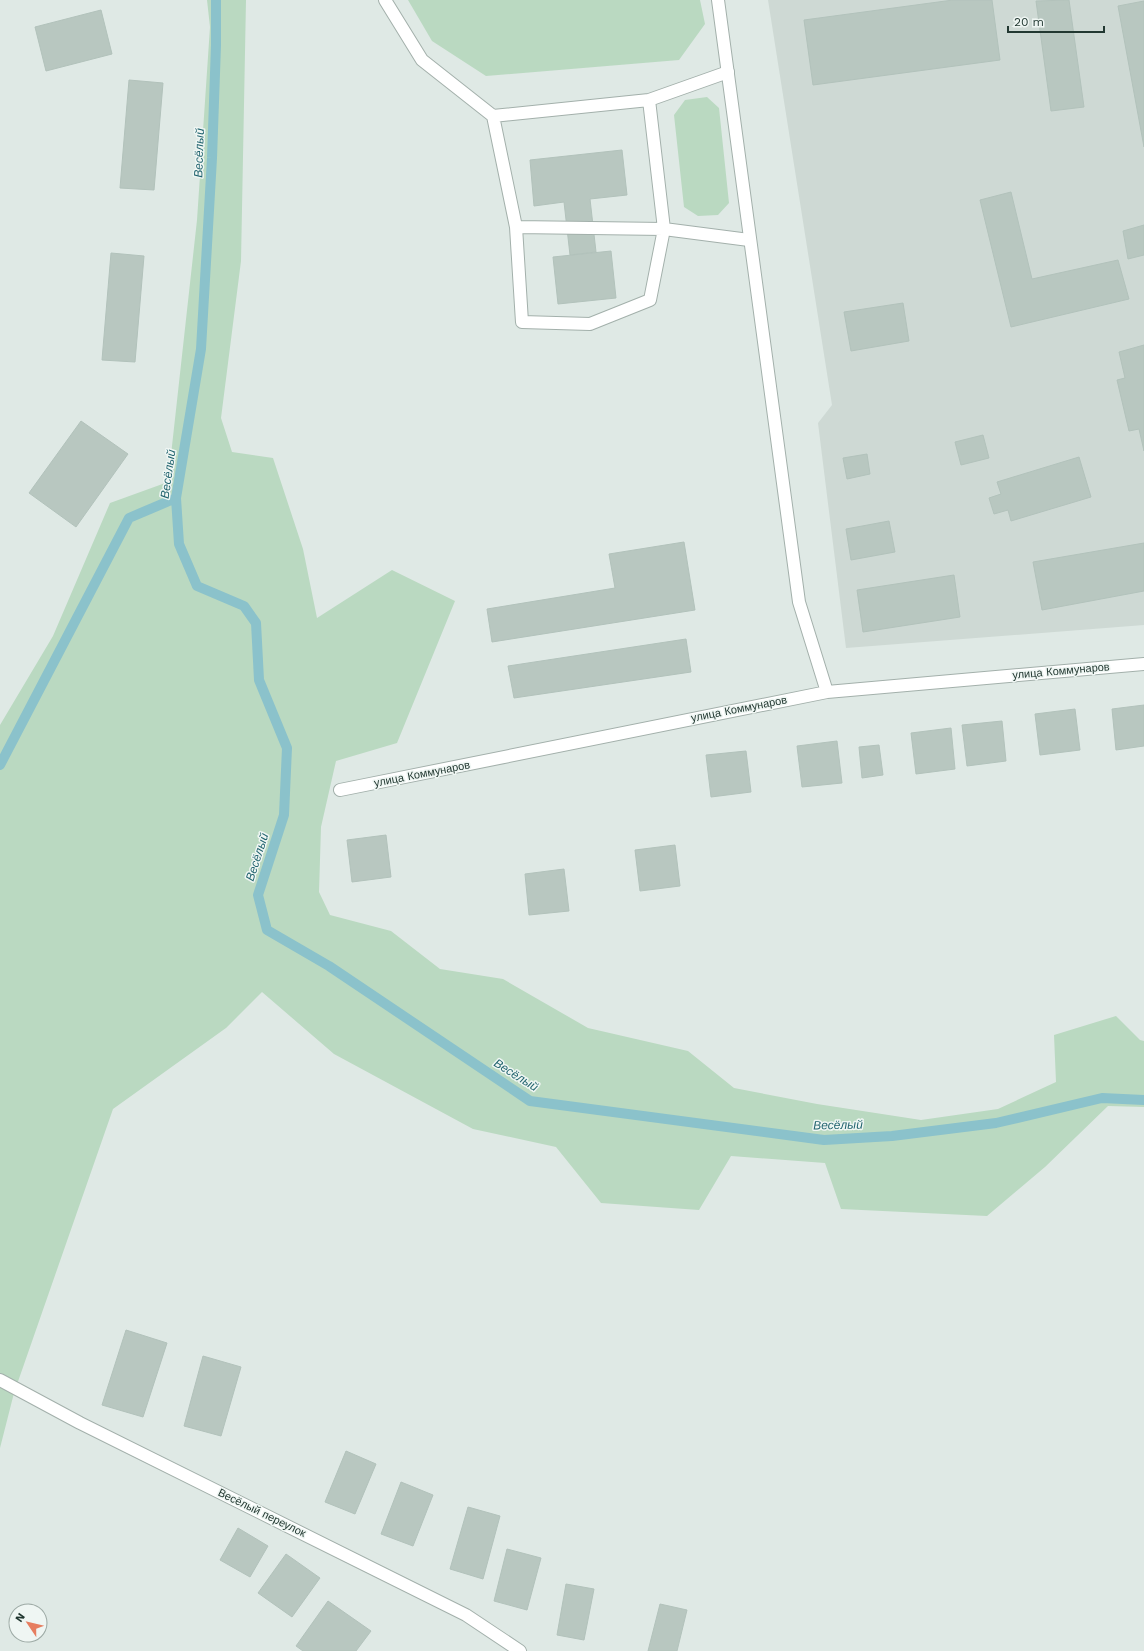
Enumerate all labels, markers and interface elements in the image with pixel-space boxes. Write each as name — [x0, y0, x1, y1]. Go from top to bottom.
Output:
scale bar — [1008, 8, 1104, 34]
text: 20 m — [1014, 15, 1044, 29]
water label: Весёлый — [191, 128, 207, 178]
water label: Весёлый — [158, 448, 178, 499]
street label: улица Коммунаров — [1012, 660, 1110, 682]
street label: улица Коммунаров — [690, 693, 788, 725]
street label: улица Коммунаров — [373, 758, 471, 790]
water label: Весёлый — [243, 831, 271, 883]
water label: Весёлый — [491, 1056, 541, 1094]
water label: Весёлый — [813, 1118, 863, 1132]
street label: Весёлый переулок — [216, 1486, 308, 1540]
north arrow — [8, 1603, 48, 1643]
text: N — [13, 1610, 28, 1625]

